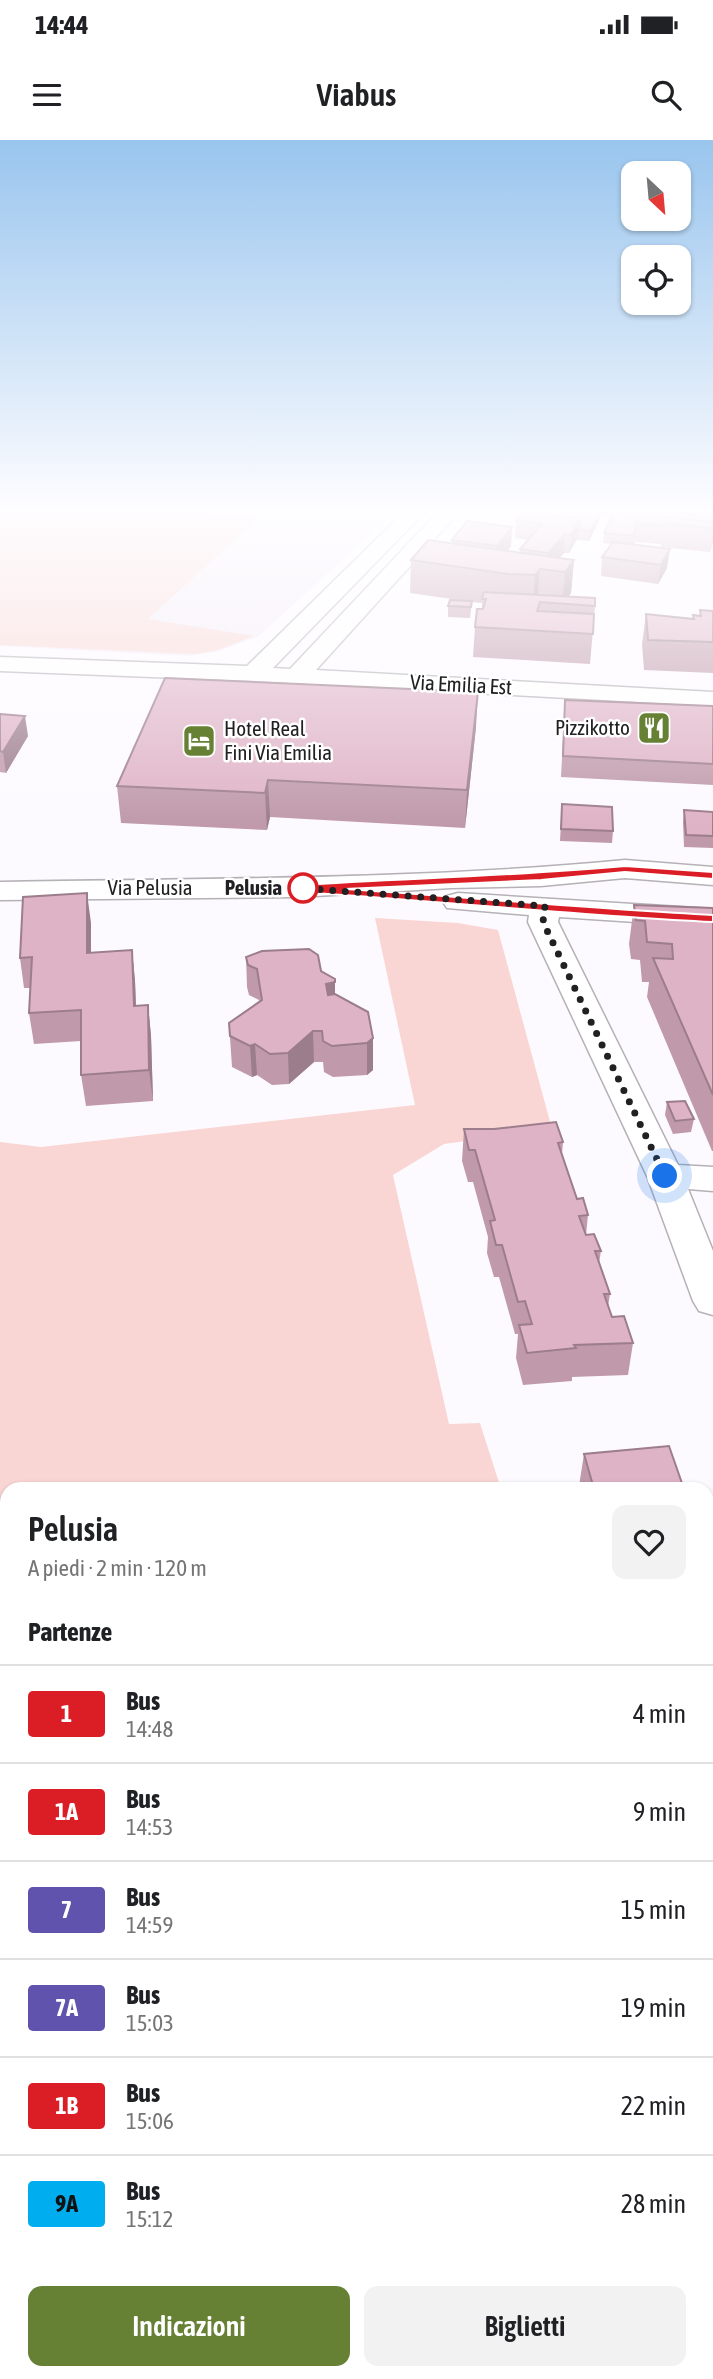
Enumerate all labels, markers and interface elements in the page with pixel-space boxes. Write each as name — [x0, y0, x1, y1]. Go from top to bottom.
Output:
text: 14:44 — [35, 10, 89, 40]
icon: menu — [28, 76, 66, 114]
text: Viabus — [317, 76, 396, 113]
icon: search — [647, 76, 685, 114]
north arrow — [621, 161, 691, 231]
map controls — [621, 161, 691, 315]
button: locate — [621, 245, 691, 315]
street label: Via Emilia Est — [409, 669, 513, 699]
restaurant icon: Pizzikotto — [635, 709, 673, 747]
place label: Pizzikotto — [555, 715, 630, 739]
place label: Hotel Real Fini Via Emilia — [224, 716, 332, 764]
hotel icon: Hotel Real Fini Via Emilia — [180, 722, 218, 760]
marker: Pelusia — [288, 873, 318, 903]
street label: Via Pelusia — [107, 875, 193, 899]
place label: Pelusia — [225, 875, 282, 899]
your location — [647, 1158, 682, 1193]
button: heart — [612, 1505, 686, 1579]
text: Pelusia — [28, 1510, 118, 1548]
text: A piedi · 2 min · 120 m — [28, 1555, 207, 1581]
text: Partenze — [28, 1617, 112, 1647]
text: Bus — [126, 1686, 160, 1716]
text: 4 min — [633, 1699, 686, 1729]
text: 1 — [61, 1700, 72, 1727]
text: 14:48 — [126, 1716, 173, 1742]
text: Bus — [126, 1784, 160, 1814]
text: 9 min — [633, 1797, 686, 1827]
text: 1A — [55, 1798, 78, 1825]
text: 14:53 — [126, 1814, 173, 1840]
text: Bus — [126, 1882, 160, 1912]
text: 15 min — [621, 1895, 686, 1925]
text: 7 — [61, 1896, 72, 1923]
text: 14:59 — [126, 1912, 173, 1938]
text: Bus — [126, 1980, 160, 2010]
text: 19 min — [621, 1993, 686, 2023]
text: 7A — [55, 1994, 78, 2021]
text: 15:03 — [126, 2010, 174, 2036]
text: Bus — [126, 2078, 160, 2108]
text: 22 min — [621, 2091, 686, 2121]
text: 1B — [55, 2092, 78, 2119]
text: 15:06 — [126, 2108, 174, 2134]
text: Bus — [126, 2176, 160, 2206]
text: 28 min — [621, 2189, 686, 2219]
text: 9A — [55, 2190, 78, 2217]
text: 15:12 — [126, 2206, 173, 2232]
button: Indicazioni — [28, 2286, 350, 2366]
button: Biglietti — [364, 2286, 686, 2366]

